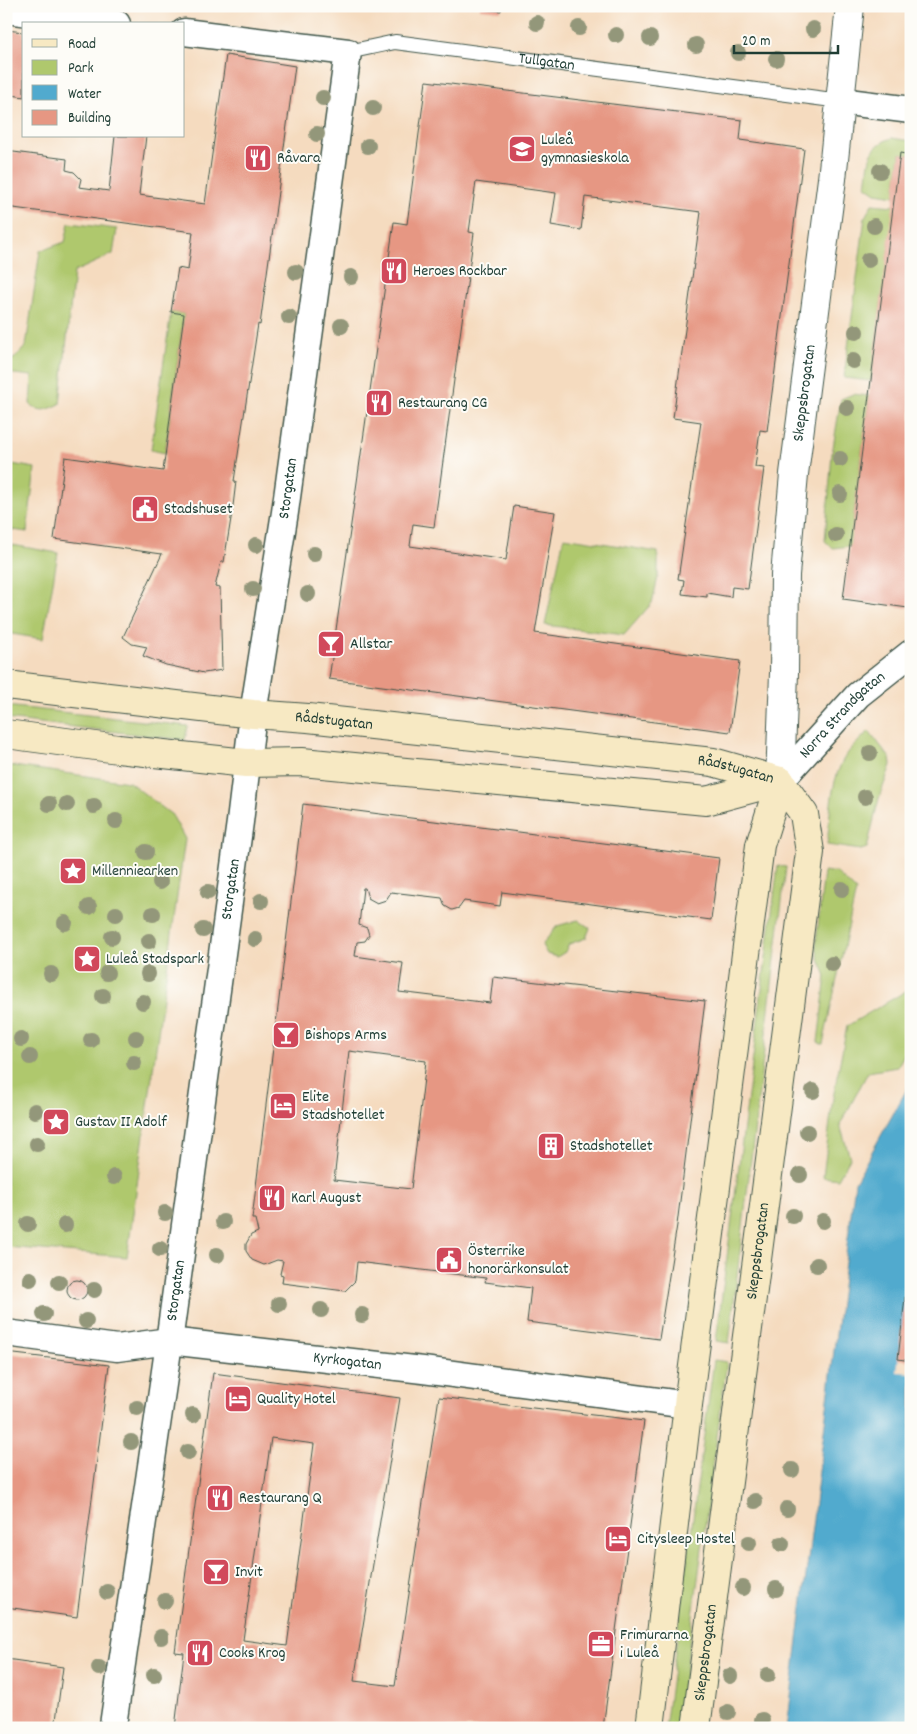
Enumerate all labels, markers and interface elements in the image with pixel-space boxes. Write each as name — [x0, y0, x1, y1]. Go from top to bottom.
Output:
legend — [22, 22, 185, 138]
scale bar — [734, 22, 838, 54]
text: 20 m — [742, 31, 770, 53]
text: Road — [68, 34, 96, 56]
street label: Tullgatan — [517, 47, 576, 77]
text: Park — [68, 58, 94, 80]
text: Water — [68, 84, 102, 106]
text: Building — [68, 108, 111, 130]
place label: Luleå gymnasieskola — [541, 129, 629, 170]
school or university icon: Luleå gymnasieskola — [507, 134, 537, 164]
restaurant icon: Råvara — [243, 143, 273, 173]
place label: Råvara — [277, 147, 321, 170]
restaurant icon: Heroes Rockbar — [379, 256, 409, 286]
place label: Heroes Rockbar — [413, 260, 507, 283]
street label: Skeppsbrogatan — [787, 343, 822, 443]
restaurant icon: Restaurang CG — [364, 388, 394, 418]
place label: Restaurang CG — [398, 392, 487, 415]
street label: Storgatan — [273, 456, 304, 521]
public building icon: Stadshuset — [130, 494, 160, 524]
place label: Stadshuset — [164, 498, 233, 521]
bar icon: Allstar — [316, 629, 346, 659]
place label: Allstar — [350, 633, 392, 656]
street label: Norra Strandgatan — [794, 666, 890, 764]
street label: Rådstugatan — [294, 706, 374, 736]
street label: Rådstugatan — [697, 749, 777, 790]
place icon: Millenniearken — [58, 856, 88, 886]
street label: Storgatan — [215, 857, 246, 921]
place label: Millenniearken — [92, 860, 178, 883]
place icon: Luleå Stadspark — [72, 944, 102, 974]
place label: Luleå Stadspark — [106, 948, 204, 971]
bar icon: Bishops Arms — [271, 1020, 301, 1050]
place label: Bishops Arms — [305, 1024, 387, 1047]
place label: Elite Stadshotellet — [302, 1086, 385, 1127]
hotel icon: Elite Stadshotellet — [268, 1091, 298, 1121]
place icon: Gustav II Adolf — [41, 1107, 71, 1137]
place label: Gustav II Adolf — [75, 1111, 167, 1134]
building icon: Stadshotellet — [536, 1131, 566, 1161]
place label: Stadshotellet — [570, 1135, 653, 1158]
restaurant icon: Karl August — [257, 1183, 287, 1213]
place label: Karl August — [291, 1187, 362, 1210]
street label: Skeppsbrogatan — [740, 1201, 776, 1301]
place label: Österrike honorärkonsulat — [468, 1240, 569, 1281]
public building icon: Österrike honorärkonsulat — [434, 1245, 464, 1275]
street label: Storgatan — [160, 1259, 192, 1323]
street label: Kyrkogatan — [312, 1346, 383, 1377]
hotel icon: Quality Hotel — [223, 1384, 253, 1414]
place label: Quality Hotel — [257, 1388, 336, 1411]
restaurant icon: Restaurang Q — [205, 1483, 235, 1513]
place label: Restaurang Q — [239, 1487, 322, 1510]
hotel icon: Citysleep Hostel — [603, 1524, 633, 1554]
place label: Citysleep Hostel — [637, 1528, 735, 1551]
bar icon: Invit — [201, 1557, 231, 1587]
place label: Invit — [235, 1561, 263, 1584]
street label: Skeppsbrogatan — [688, 1603, 724, 1702]
place label: Frimurarna i Luleå — [620, 1624, 689, 1665]
office icon: Frimurarna i Luleå — [586, 1629, 616, 1659]
restaurant icon: Cooks Krog — [185, 1638, 215, 1668]
place label: Cooks Krog — [219, 1642, 286, 1665]

